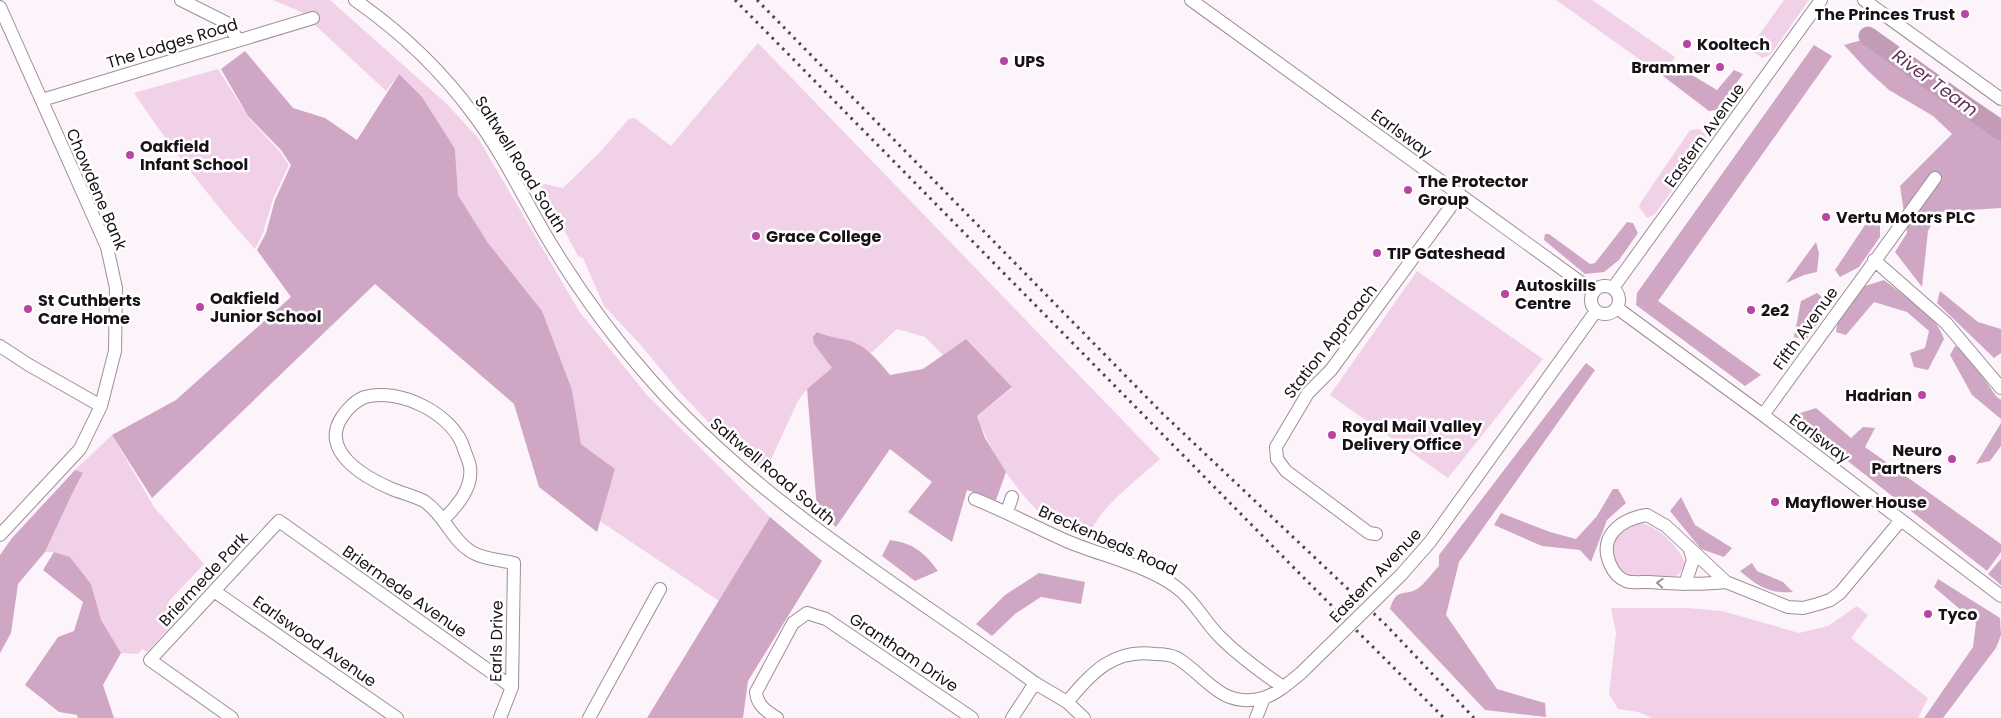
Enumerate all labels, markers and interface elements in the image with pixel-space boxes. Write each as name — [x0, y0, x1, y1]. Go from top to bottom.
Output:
place label: The Princes Trust — [1815, 3, 1955, 26]
marker: The Princes Trust — [1959, 8, 1971, 20]
street label: The Lodges Road — [104, 13, 241, 74]
place label: Kooltech — [1697, 33, 1770, 56]
marker: Kooltech — [1681, 38, 1693, 50]
water label: River Team — [1887, 43, 1983, 122]
place label: UPS — [1014, 50, 1045, 73]
marker: UPS — [998, 55, 1010, 67]
place label: Brammer — [1631, 56, 1710, 79]
marker: Brammer — [1714, 61, 1726, 73]
street label: Eastern Avenue — [1659, 78, 1750, 192]
street label: Saltwell Road South — [469, 92, 572, 237]
street label: Earlsway — [1367, 103, 1437, 163]
street label: Chowdene Bank — [61, 125, 133, 254]
place label: Oakfield Infant School — [140, 135, 248, 176]
marker: Oakfield Infant School — [124, 149, 136, 161]
place label: The Protector Group — [1418, 170, 1528, 211]
marker: The Protector Group — [1402, 184, 1414, 196]
place label: Vertu Motors PLC — [1836, 206, 1976, 229]
marker: Vertu Motors PLC — [1820, 211, 1832, 223]
place label: Grace College — [766, 225, 881, 248]
marker: Grace College — [750, 230, 762, 242]
place label: TIP Gateshead — [1387, 242, 1505, 265]
marker: TIP Gateshead — [1371, 247, 1383, 259]
place label: Autoskills Centre — [1515, 274, 1596, 315]
street label: Station Approach — [1278, 279, 1383, 404]
street label: Fifth Avenue — [1767, 282, 1843, 375]
place label: Oakfield Junior School — [210, 287, 321, 328]
marker: Autoskills Centre — [1499, 288, 1511, 300]
place label: St Cuthberts Care Home — [38, 289, 141, 330]
place label: 2e2 — [1761, 299, 1789, 322]
marker: Oakfield Junior School — [194, 301, 206, 313]
marker: St Cuthberts Care Home — [22, 303, 34, 315]
marker: 2e2 — [1745, 304, 1757, 316]
place label: Hadrian — [1845, 384, 1912, 407]
marker: Hadrian — [1916, 389, 1928, 401]
street label: Earlsway — [1785, 408, 1855, 469]
street label: Saltwell Road South — [705, 412, 840, 531]
place label: Royal Mail Valley Delivery Office — [1342, 415, 1483, 456]
marker: Royal Mail Valley Delivery Office — [1326, 429, 1338, 441]
place label: Neuro Partners — [1871, 439, 1942, 480]
marker: Neuro Partners — [1946, 453, 1958, 465]
place label: Mayflower House — [1785, 491, 1927, 514]
marker: Mayflower House — [1769, 496, 1781, 508]
street label: Breckenbeds Road — [1035, 500, 1181, 581]
street label: Eastern Avenue — [1324, 523, 1427, 628]
street label: Briermede Park — [154, 527, 254, 632]
street label: Briermede Avenue — [338, 540, 472, 643]
one-way arrow — [1656, 578, 1664, 588]
street label: Earlswood Avenue — [248, 590, 381, 693]
street label: Earls Drive — [484, 600, 509, 682]
place label: Tyco — [1938, 603, 1977, 626]
street label: Grantham Drive — [845, 607, 963, 698]
marker: Tyco — [1922, 608, 1934, 620]

